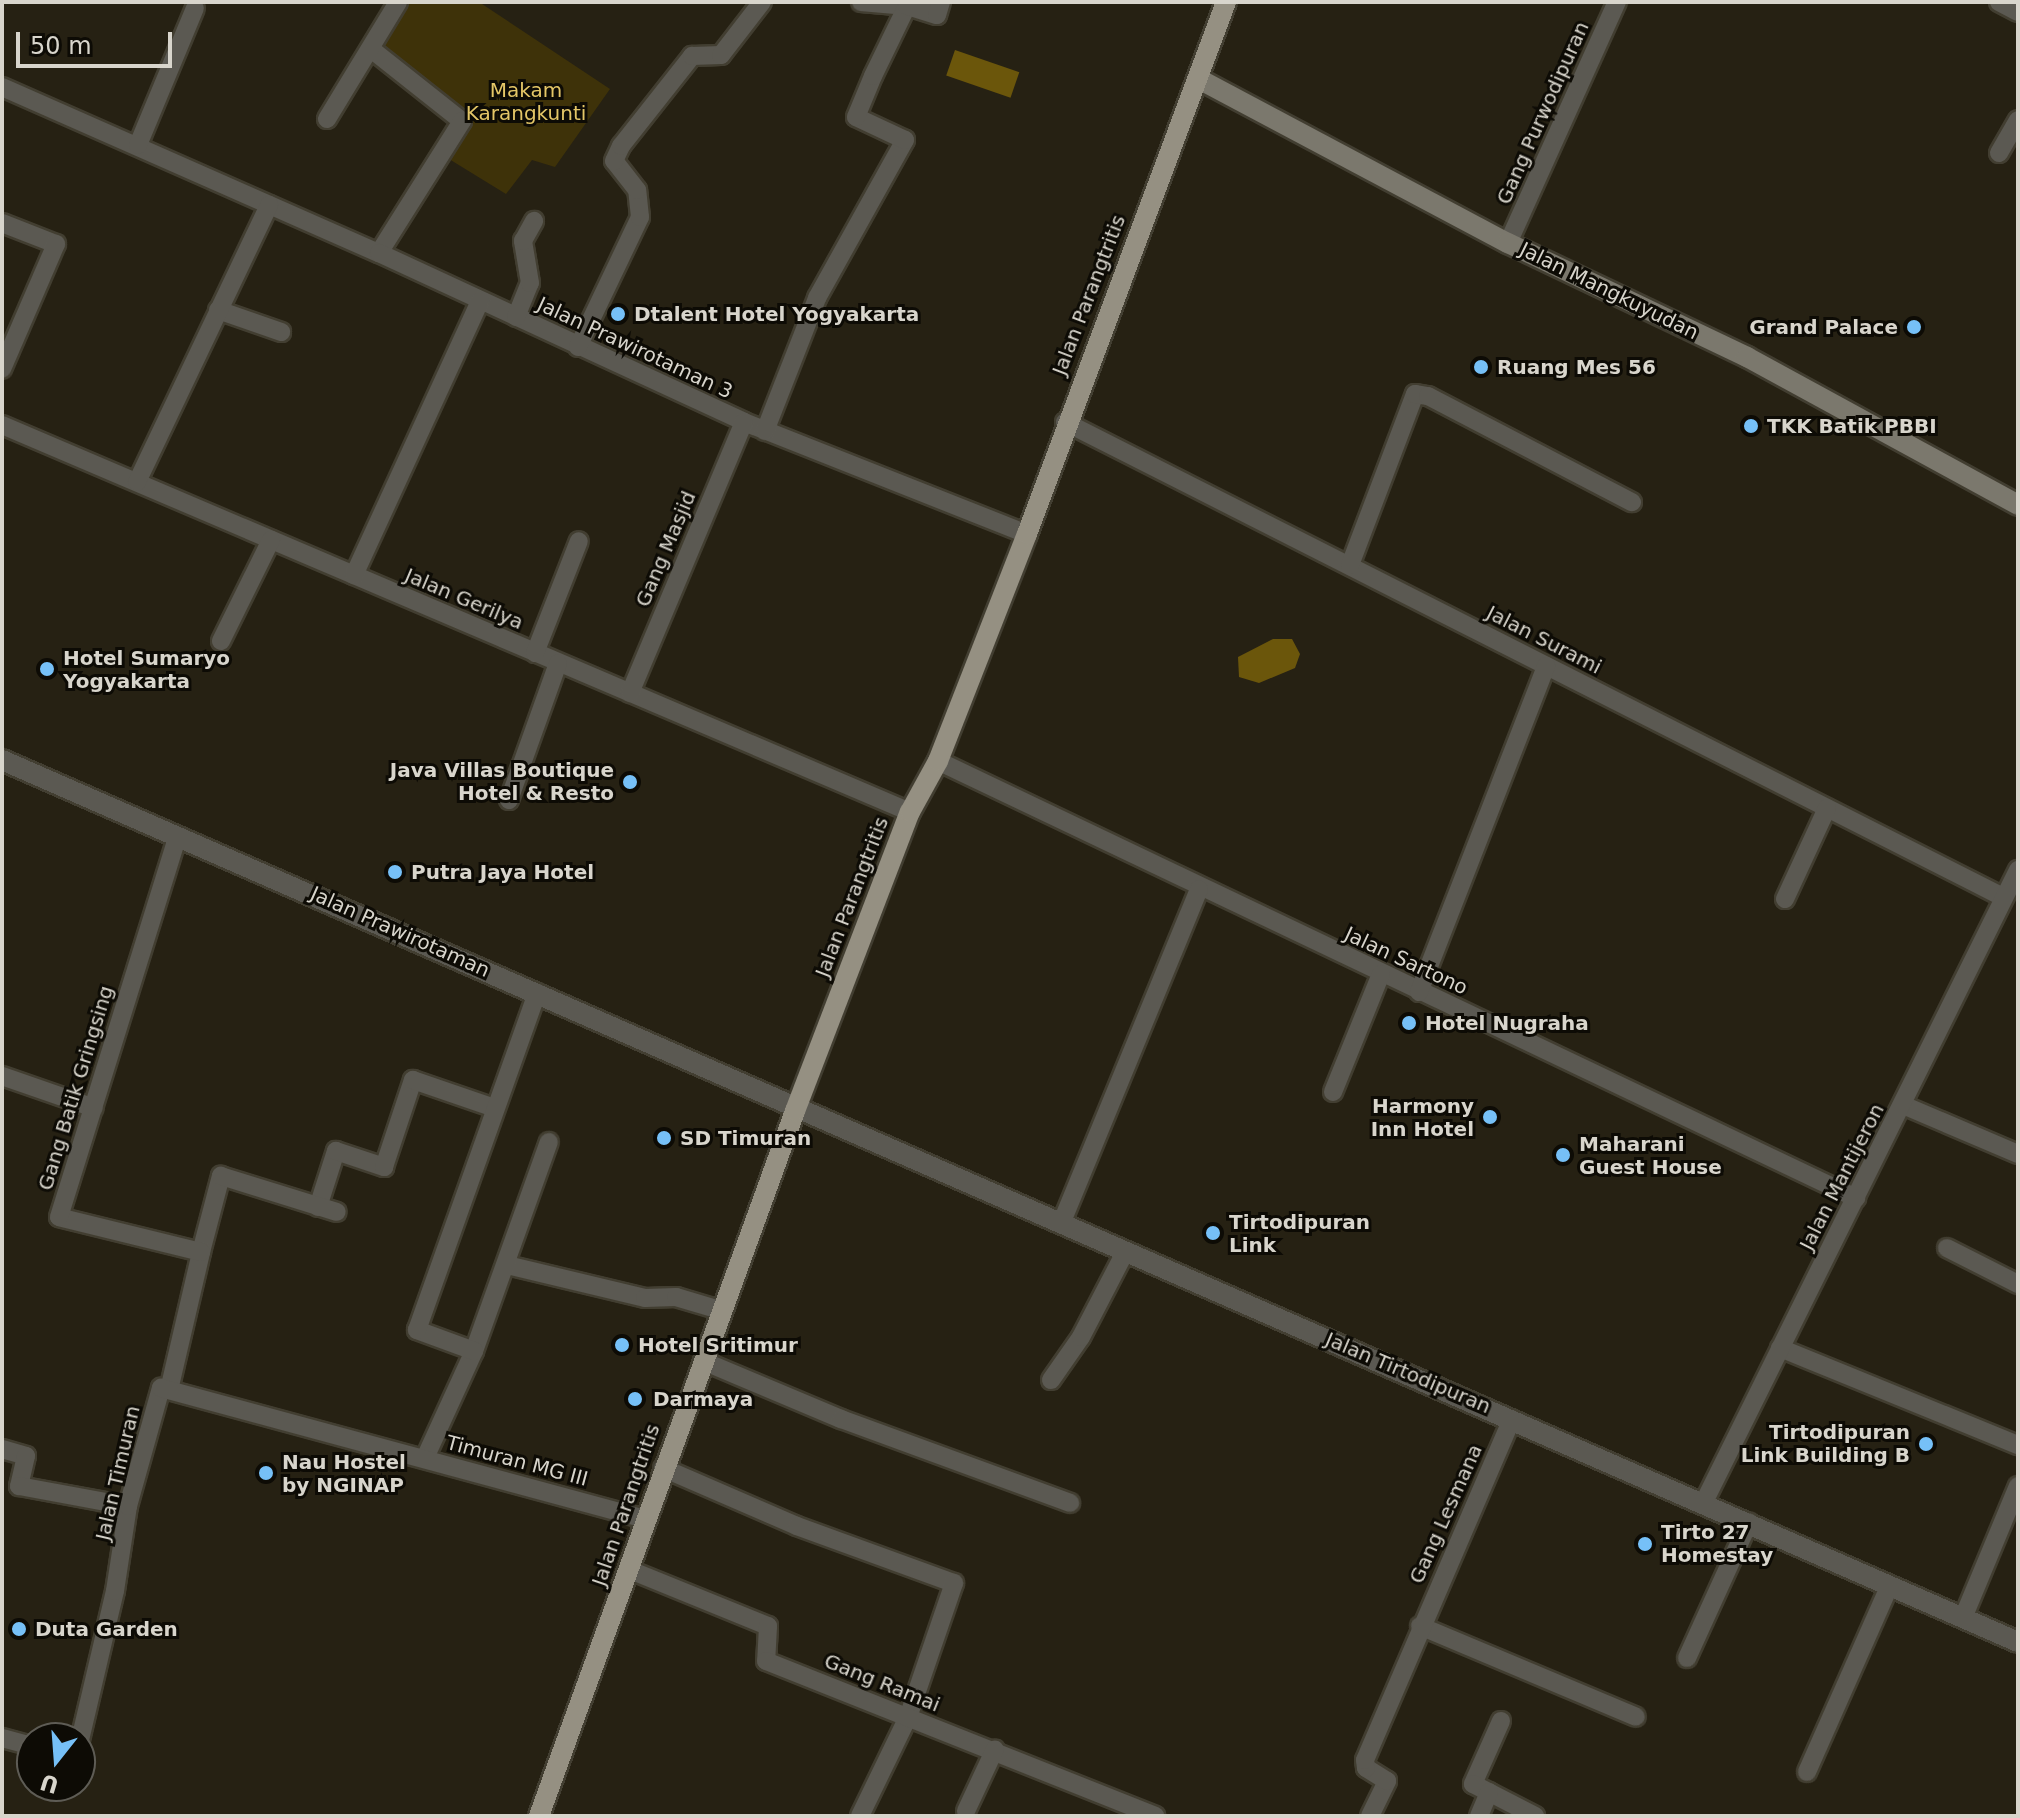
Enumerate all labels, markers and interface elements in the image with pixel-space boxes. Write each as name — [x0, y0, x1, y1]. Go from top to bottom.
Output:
scale bar — [20, 16, 176, 66]
street label: Gang Purwodipuran — [1492, 18, 1594, 208]
text: 50 m — [30, 32, 92, 60]
park label: Makam Karangkunti — [466, 79, 586, 126]
street label: Jalan Parangtritis — [1047, 211, 1131, 379]
street label: Jalan Mangkuyudan — [1516, 237, 1702, 345]
street label: Jalan Prawirotaman 3 — [534, 292, 736, 404]
place label: Dtalent Hotel Yogyakarta — [634, 302, 919, 326]
marker: Dtalent Hotel Yogyakarta — [609, 305, 627, 323]
place label: Grand Palace — [1749, 315, 1898, 339]
marker: Grand Palace — [1905, 318, 1923, 336]
place label: Ruang Mes 56 — [1497, 355, 1656, 379]
marker: Ruang Mes 56 — [1472, 358, 1490, 376]
place label: TKK Batik PBBI — [1767, 414, 1937, 438]
marker: TKK Batik PBBI — [1742, 417, 1760, 435]
street label: Gang Masjid — [631, 488, 701, 610]
street label: Jalan Gerilya — [401, 563, 527, 635]
street label: Jalan Surami — [1482, 601, 1606, 679]
place label: Hotel Sumaryo Yogyakarta — [63, 646, 230, 693]
marker: Hotel Sumaryo Yogyakarta — [38, 660, 56, 678]
place label: Java Villas Boutique Hotel & Resto — [390, 758, 614, 805]
marker: Java Villas Boutique Hotel & Resto — [621, 773, 639, 791]
street label: Jalan Parangtritis — [810, 813, 894, 981]
place label: Putra Jaya Hotel — [411, 860, 594, 884]
marker: Putra Jaya Hotel — [386, 863, 404, 881]
street label: Jalan Prawirotaman — [307, 882, 493, 982]
street label: Jalan Sartono — [1341, 922, 1471, 1000]
street label: Gang Batik Gringsing — [33, 983, 119, 1193]
place label: Hotel Nugraha — [1425, 1011, 1589, 1035]
marker: Hotel Nugraha — [1400, 1014, 1418, 1032]
place label: Harmony Inn Hotel — [1371, 1094, 1474, 1141]
street label: Jalan Mantijeron — [1795, 1100, 1889, 1254]
marker: Harmony Inn Hotel — [1481, 1108, 1499, 1126]
place label: SD Timuran — [680, 1126, 811, 1150]
marker: SD Timuran — [655, 1129, 673, 1147]
place label: Maharani Guest House — [1579, 1132, 1722, 1179]
marker: Maharani Guest House — [1554, 1146, 1572, 1164]
place label: Tirtodipuran Link — [1229, 1210, 1370, 1257]
marker: Tirtodipuran Link — [1204, 1224, 1222, 1242]
street label: Jalan Tirtodipuran — [1322, 1327, 1494, 1419]
place label: Hotel Sritimur — [638, 1333, 798, 1357]
marker: Hotel Sritimur — [613, 1336, 631, 1354]
place label: Darmaya — [653, 1387, 753, 1411]
marker: Darmaya — [624, 1388, 646, 1410]
street label: Jalan Timuran — [91, 1403, 145, 1543]
place label: Tirtodipuran Link Building B — [1741, 1420, 1910, 1467]
street label: Jalan Parangtritis — [587, 1421, 665, 1589]
street label: Timuran MG III — [444, 1431, 590, 1491]
marker: Tirtodipuran Link Building B — [1917, 1435, 1935, 1453]
street label: Gang Lesmana — [1405, 1441, 1487, 1587]
place label: Nau Hostel by NGINAP — [282, 1450, 406, 1497]
marker: Nau Hostel by NGINAP — [257, 1464, 275, 1482]
place label: Tirto 27 Homestay — [1661, 1520, 1773, 1567]
marker: Tirto 27 Homestay — [1636, 1535, 1654, 1553]
place label: Duta Garden — [35, 1617, 178, 1641]
marker: Duta Garden — [10, 1620, 28, 1638]
street label: Gang Ramai — [821, 1649, 943, 1717]
north arrow — [16, 1722, 96, 1802]
text: U — [37, 1769, 62, 1798]

